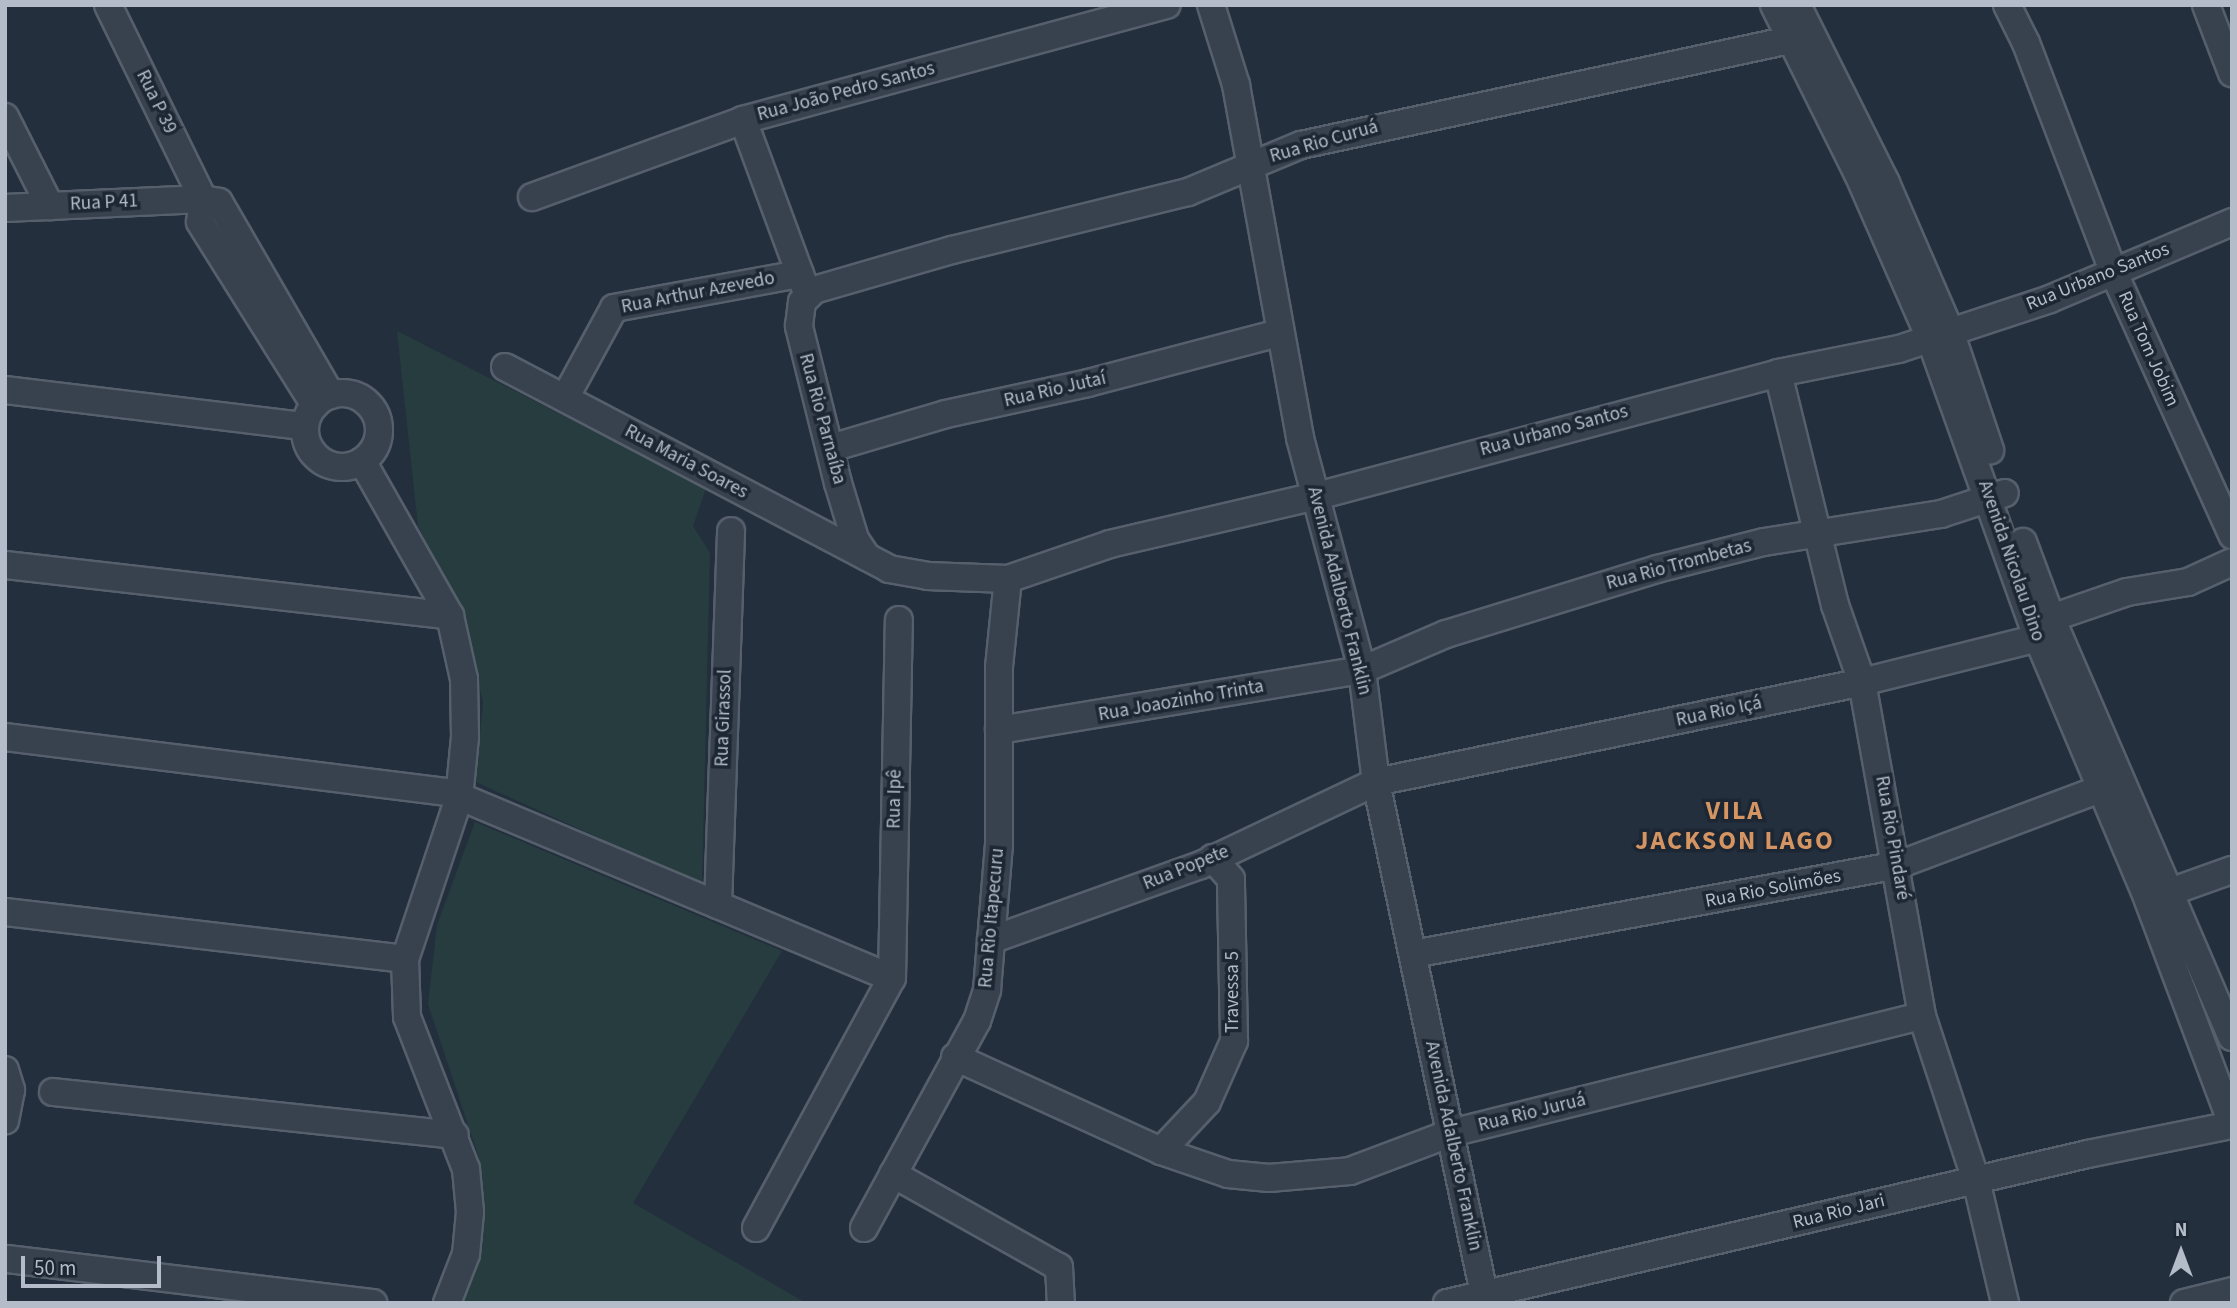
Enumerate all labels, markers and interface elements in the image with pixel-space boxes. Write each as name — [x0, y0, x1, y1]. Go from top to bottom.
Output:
street label: Rua João Pedro Santos — [755, 57, 937, 127]
street label: Rua P 39 — [131, 66, 181, 138]
street label: Rua Rio Curuá — [1267, 116, 1381, 168]
street label: Rua P 41 — [69, 190, 139, 216]
street label: Rua Urbano Santos — [2023, 238, 2173, 316]
street label: Rua Arthur Azevedo — [619, 267, 777, 319]
street label: Rua Tom Jobim — [2112, 288, 2184, 410]
street label: Rua Rio Parnaíba — [794, 351, 850, 487]
street label: Rua Rio Jutaí — [1002, 367, 1108, 413]
street label: Rua Urbano Santos — [1478, 400, 1630, 462]
street label: Rua Maria Soares — [621, 420, 751, 504]
street label: Avenida Nicolau Dino — [1973, 478, 2049, 644]
street label: Avenida Adalberto Franklin — [1302, 484, 1376, 698]
street label: Rua Rio Trombetas — [1604, 535, 1754, 595]
street label: Rua Girassol — [711, 669, 737, 767]
street label: Rua Joaozinho Trinta — [1097, 675, 1265, 727]
street label: Rua Rio Içá — [1674, 692, 1764, 732]
street label: Rua Ipê — [883, 769, 907, 829]
street label: Rua Rio Pindaré — [1870, 774, 1914, 902]
district label: VILA JACKSON LAGO — [1637, 795, 1833, 856]
street label: Rua Popete — [1140, 840, 1232, 896]
street label: Rua Rio Itapecuru — [975, 847, 1009, 989]
street label: Rua Rio Solimões — [1703, 865, 1843, 913]
street label: Travessa 5 — [1222, 951, 1244, 1033]
street label: Avenida Adalberto Franklin — [1420, 1039, 1486, 1253]
street label: Rua Rio Juruá — [1476, 1089, 1588, 1137]
street label: Rua Rio Jari — [1791, 1190, 1887, 1234]
north arrow — [2146, 1217, 2216, 1287]
text: N — [2175, 1217, 2187, 1244]
scale bar — [24, 1242, 164, 1286]
text: 50 m — [34, 1253, 76, 1283]

